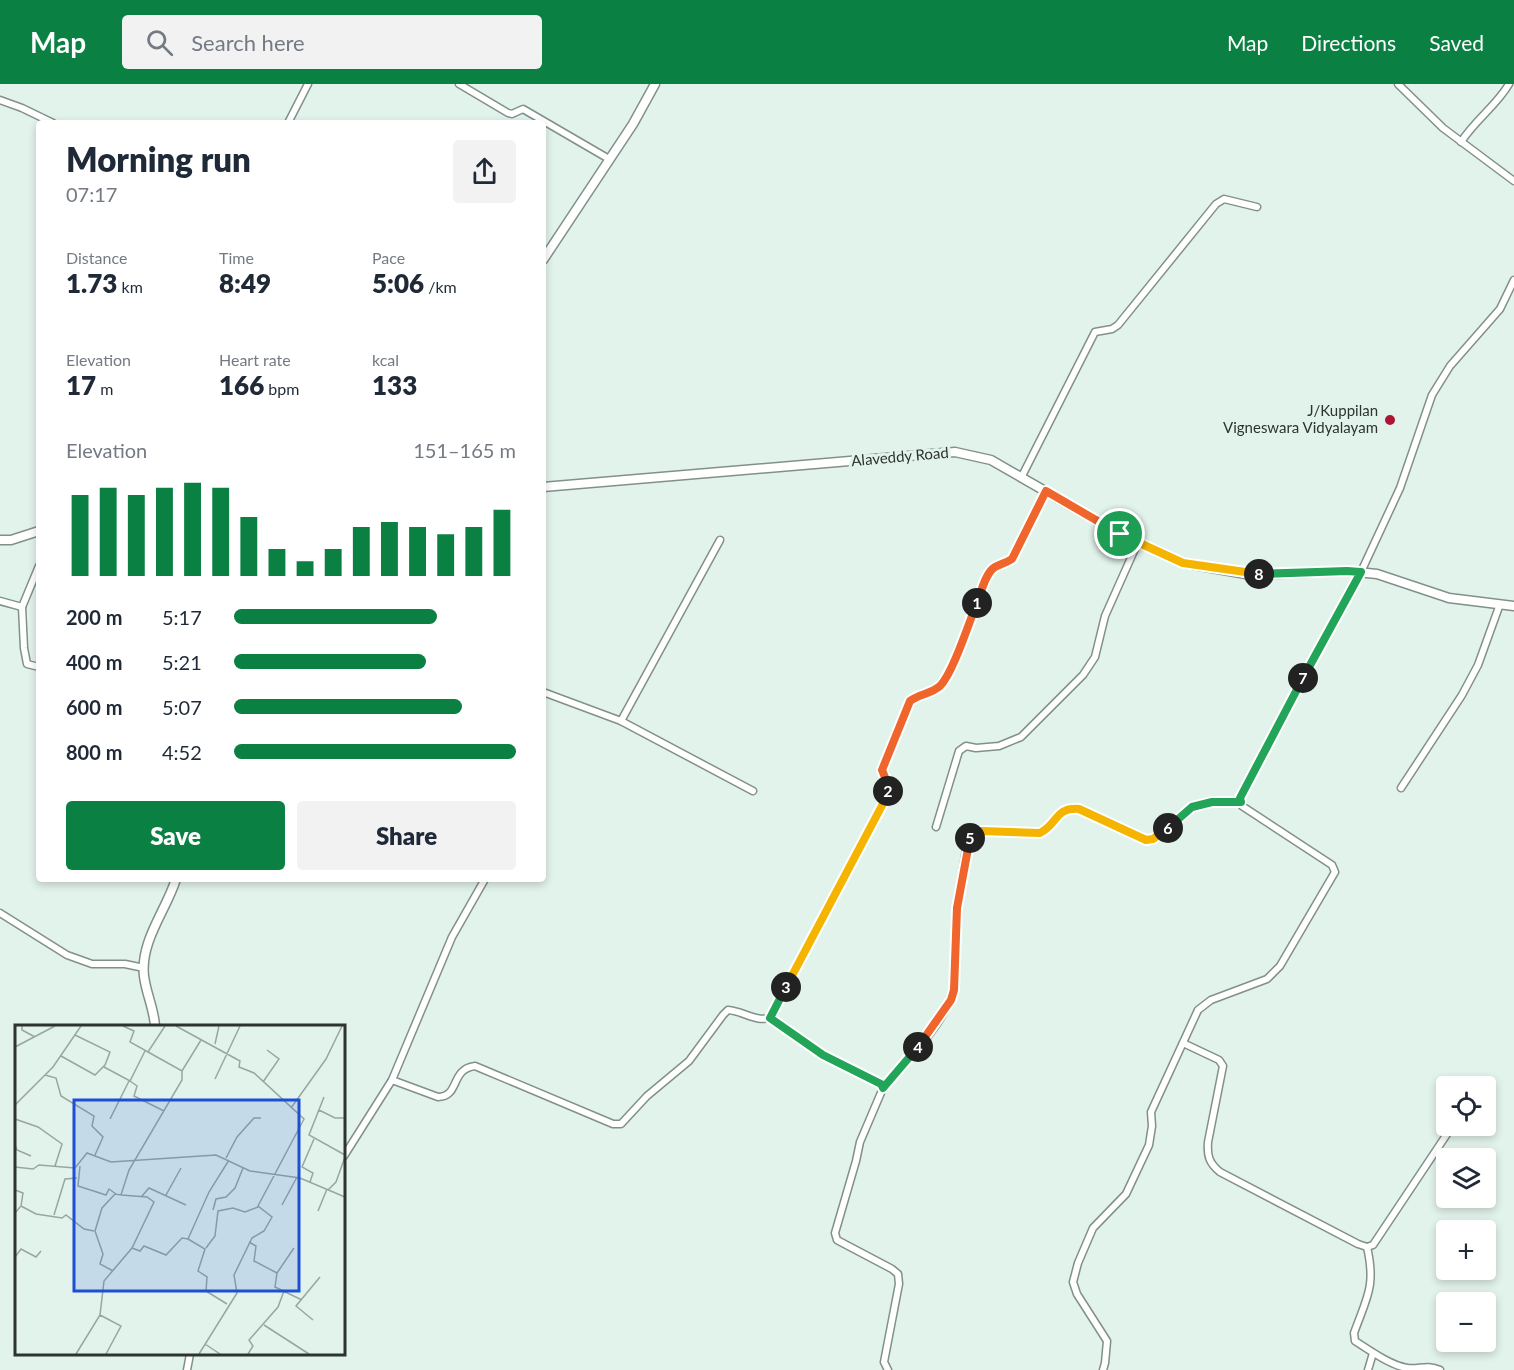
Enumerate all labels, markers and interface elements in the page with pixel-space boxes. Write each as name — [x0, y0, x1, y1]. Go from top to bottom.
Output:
search box — [122, 15, 542, 69]
text: Map — [30, 25, 86, 59]
icon: search — [143, 26, 176, 59]
text: Search here — [191, 29, 305, 56]
text: Map — [1227, 30, 1268, 55]
text: Directions — [1301, 30, 1396, 55]
text: Saved — [1429, 30, 1484, 55]
text: Morning run — [66, 139, 251, 179]
button: share — [453, 140, 516, 203]
text: 07:17 — [66, 182, 117, 206]
text: Distance — [66, 248, 127, 267]
text: Time — [219, 248, 254, 267]
text: Pace — [372, 248, 405, 267]
text: 1.73 — [66, 267, 117, 299]
text: 8:49 — [219, 267, 271, 299]
text: 5:06 — [372, 267, 424, 299]
text: km — [117, 277, 143, 296]
text: /km — [424, 277, 457, 296]
text: Elevation — [66, 350, 131, 369]
text: Heart rate — [219, 350, 291, 369]
text: kcal — [372, 350, 399, 369]
text: 17 — [66, 369, 96, 401]
text: 166 — [219, 369, 264, 401]
text: 133 — [372, 369, 417, 401]
text: m — [96, 379, 113, 398]
text: bpm — [264, 379, 299, 398]
place label: J/Kuppilan Vigneswara Vidyalayam — [1223, 401, 1378, 436]
marker: J/Kuppilan Vigneswara Vidyalayam — [1383, 413, 1397, 427]
text: Elevation — [66, 438, 147, 462]
text: 151–165 m — [413, 438, 516, 462]
street label: Alaveddy Road — [850, 443, 949, 469]
pin — [1094, 508, 1145, 559]
icon: arrive — [1103, 517, 1136, 550]
pin: 8 — [1244, 559, 1274, 589]
text: 8 — [1254, 564, 1264, 583]
pin: 1 — [962, 588, 992, 618]
text: 1 — [972, 593, 982, 612]
text: 200 m — [66, 605, 122, 629]
text: 5:17 — [162, 605, 202, 629]
text: 400 m — [66, 650, 122, 674]
text: 5:21 — [162, 650, 202, 674]
pin: 7 — [1288, 663, 1318, 693]
text: 7 — [1298, 668, 1308, 687]
text: 600 m — [66, 695, 122, 719]
text: 5:07 — [162, 695, 202, 719]
text: 800 m — [66, 740, 122, 764]
text: 4:52 — [162, 740, 202, 764]
pin: 2 — [873, 776, 903, 806]
text: 2 — [883, 781, 893, 800]
button: Save — [66, 801, 285, 870]
button: Share — [297, 801, 516, 870]
pin: 6 — [1153, 813, 1183, 843]
text: 6 — [1163, 818, 1173, 837]
pin: 5 — [955, 823, 985, 853]
text: 5 — [965, 828, 975, 847]
pin: 3 — [771, 972, 801, 1002]
text: 3 — [781, 977, 791, 996]
inset map — [15, 1025, 345, 1355]
pin: 4 — [903, 1032, 933, 1062]
text: 4 — [913, 1037, 923, 1056]
map controls — [1436, 1076, 1496, 1352]
button: locate — [1436, 1076, 1496, 1136]
button: layers — [1436, 1148, 1496, 1208]
button: + — [1436, 1220, 1496, 1280]
button: − — [1436, 1292, 1496, 1352]

